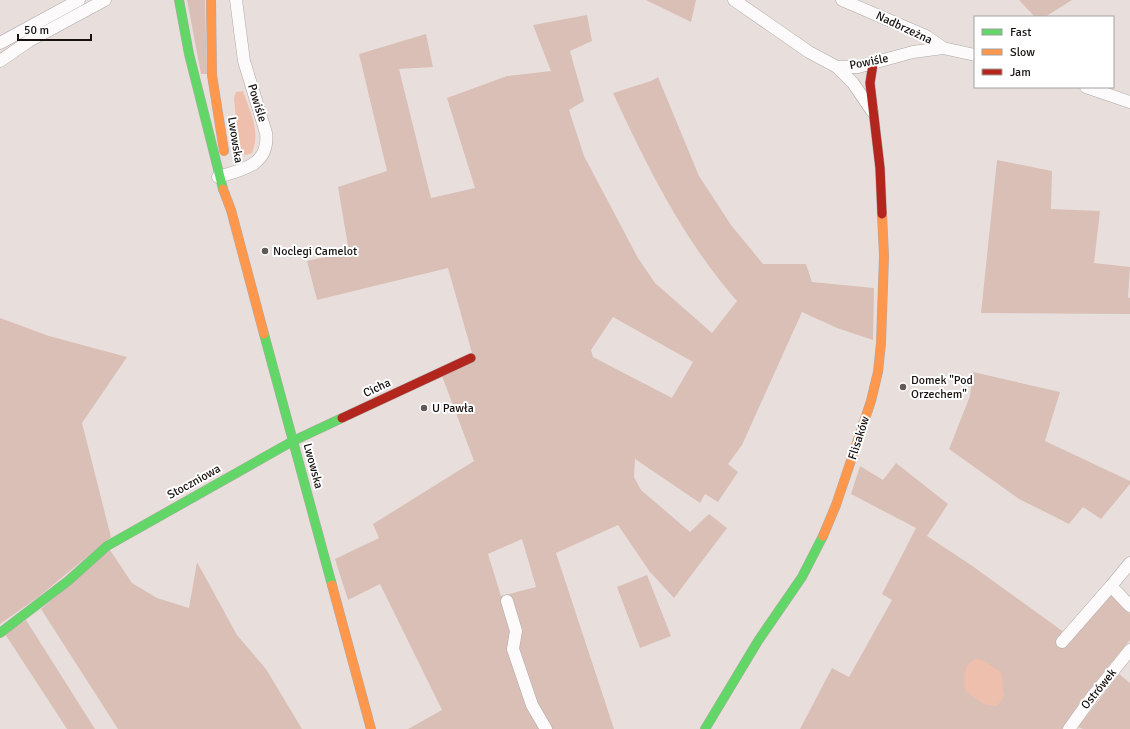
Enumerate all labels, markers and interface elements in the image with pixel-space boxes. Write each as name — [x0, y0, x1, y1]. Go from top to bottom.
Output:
street label: Nadbrzeżna — [873, 8, 935, 48]
scale bar — [18, 16, 91, 42]
legend — [974, 16, 1114, 88]
text: 50 m — [24, 23, 49, 38]
text: Fast — [1010, 25, 1031, 40]
text: Slow — [1010, 45, 1035, 60]
street label: Powiśle — [848, 51, 890, 73]
text: Jam — [1010, 65, 1031, 80]
street label: Powiśle — [244, 82, 270, 124]
street label: Lwowska — [224, 116, 246, 164]
place label: Noclegi Camelot — [273, 244, 357, 259]
marker: Noclegi Camelot — [260, 246, 270, 256]
place label: Domek "Pod Orzechem" — [911, 373, 973, 402]
street label: Cicha — [361, 375, 393, 401]
marker: Domek "Pod Orzechem" — [898, 382, 908, 392]
place label: U Pawła — [432, 401, 474, 416]
marker: U Pawła — [419, 403, 429, 413]
street label: Flisaków — [845, 414, 873, 462]
street label: Lwowska — [300, 442, 326, 490]
street label: Stoczniowa — [165, 461, 223, 503]
street label: Ostrówek — [1078, 666, 1120, 712]

